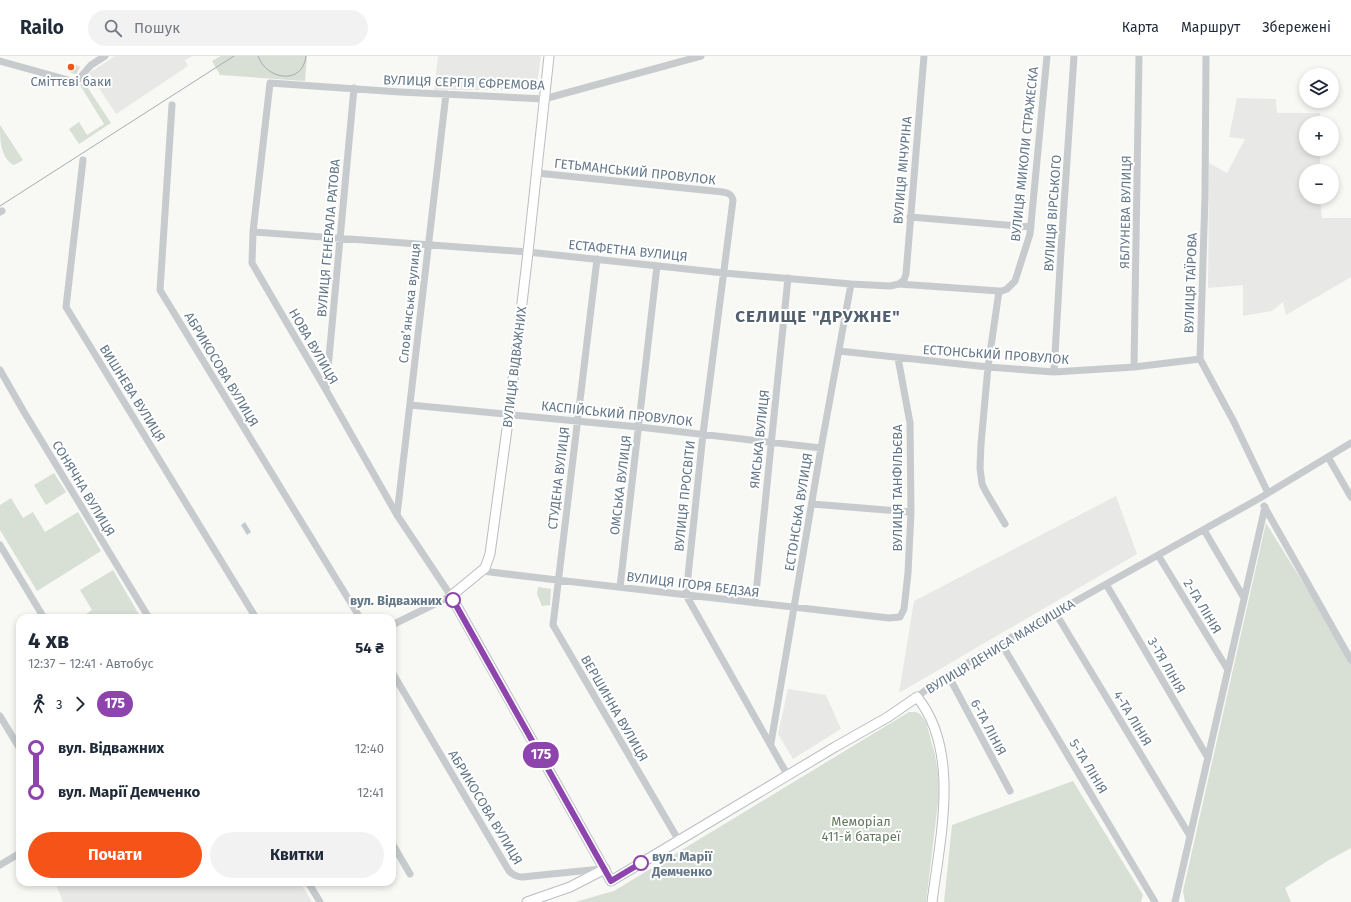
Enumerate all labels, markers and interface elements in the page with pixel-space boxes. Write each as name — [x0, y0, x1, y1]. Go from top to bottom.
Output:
search box — [88, 10, 368, 46]
text: Railo — [20, 16, 64, 39]
icon: search — [102, 17, 124, 39]
text: Пошук — [134, 19, 180, 37]
text: Карта — [1122, 19, 1159, 36]
text: Маршрут — [1181, 19, 1240, 36]
text: Збережені — [1262, 19, 1331, 36]
marker: Сміттєві баки — [66, 62, 76, 72]
street label: ВУЛИЦЯ МИКОЛИ СТРАЖЕСКА — [1008, 65, 1041, 242]
map controls — [1299, 68, 1339, 204]
button: layers — [1299, 68, 1339, 108]
street label: ВУЛИЦЯ СЕРГІЯ ЄФРЕМОВА — [383, 72, 546, 93]
place label: Сміттєві баки — [31, 74, 111, 89]
street label: ВУЛИЦЯ МІЧУРІНА — [890, 115, 915, 225]
button: + — [1299, 116, 1339, 156]
street label: ВУЛИЦЯ ВІРСЬКОГО — [1041, 154, 1064, 272]
street label: ЯБЛУНЕВА ВУЛИЦЯ — [1117, 155, 1134, 269]
street label: ГЕТЬМАНСЬКИЙ ПРОВУЛОК — [553, 156, 717, 187]
street label: ВУЛИЦЯ ГЕНЕРАЛА РАТОВА — [314, 158, 343, 318]
button: − — [1299, 164, 1339, 204]
street label: ВУЛИЦЯ ТАЇРОВА — [1181, 232, 1200, 334]
street label: ЕСТАФЕТНА ВУЛИЦЯ — [568, 237, 688, 264]
street label: Словʼянська вулиця — [396, 242, 423, 364]
street label: НОВА ВУЛИЦЯ — [286, 306, 341, 387]
street label: ВУЛИЦЯ ВІДВАЖНИХ — [500, 306, 529, 429]
district label: СЕЛИЩЕ "ДРУЖНЕ" — [735, 306, 901, 327]
street label: АБРИКОСОВА ВУЛИЦЯ — [181, 309, 262, 429]
street label: ВИШНЕВА ВУЛИЦЯ — [97, 342, 169, 445]
street label: ЕСТОНСЬКИЙ ПРОВУЛОК — [922, 342, 1070, 367]
street label: ЯМСЬКА ВУЛИЦЯ — [747, 389, 772, 489]
street label: КАСПІЙСЬКИЙ ПРОВУЛОК — [540, 398, 694, 429]
street label: ВУЛИЦЯ ТАНФІЛЬЄВА — [890, 424, 905, 552]
street label: СТУДЕНА ВУЛИЦЯ — [545, 426, 572, 530]
street label: ОМСЬКА ВУЛИЦЯ — [607, 434, 634, 536]
street label: СОНЯЧНА ВУЛИЦЯ — [49, 438, 118, 539]
street label: ВУЛИЦЯ ПРОСВІТИ — [671, 440, 698, 552]
street label: ЕСТОНСЬКА ВУЛИЦЯ — [782, 452, 815, 572]
street label: ВУЛИЦЯ ІГОРЯ БЕДЗАЯ — [626, 569, 760, 600]
street label: 2-ГА ЛІНІЯ — [1180, 576, 1225, 636]
marker: вул. Відважних — [445, 592, 461, 608]
place label: вул. Відважних — [350, 593, 442, 608]
street label: ВУЛИЦЯ ДЕНИСА МАКСИШКА — [923, 596, 1078, 697]
text: 4 хв — [28, 627, 69, 654]
street label: 3-ТЯ ЛІНІЯ — [1145, 635, 1189, 696]
text: 54 ₴ — [355, 639, 384, 657]
street label: ВЕРШИННА ВУЛИЦЯ — [578, 652, 651, 764]
text: 12:37 – 12:41 · Автобус — [28, 656, 154, 671]
street label: 4-ТА ЛІНІЯ — [1110, 688, 1155, 748]
icon: walk — [28, 693, 50, 715]
icon: forward — [69, 693, 91, 715]
text: 175 — [105, 695, 125, 712]
text: 3 — [56, 697, 63, 712]
street label: 6-ТА ЛІНІЯ — [968, 697, 1010, 758]
street label: 5-ТА ЛІНІЯ — [1066, 736, 1111, 796]
text: вул. Відважних — [58, 739, 164, 757]
text: 12:40 — [355, 741, 384, 756]
line badge: 175 — [518, 742, 564, 768]
text: 175 — [531, 746, 551, 763]
street label: АБРИКОСОВА ВУЛИЦЯ — [445, 747, 526, 867]
text: вул. Марії Демченко — [58, 783, 200, 801]
text: 12:41 — [357, 785, 384, 800]
park label: Меморіал 411-й батареї — [822, 814, 901, 844]
button: Почати — [28, 832, 202, 878]
button: Квитки — [210, 832, 384, 878]
place label: вул. Марії Демченко — [651, 849, 713, 879]
marker: вул. Марії Демченко — [633, 855, 649, 871]

